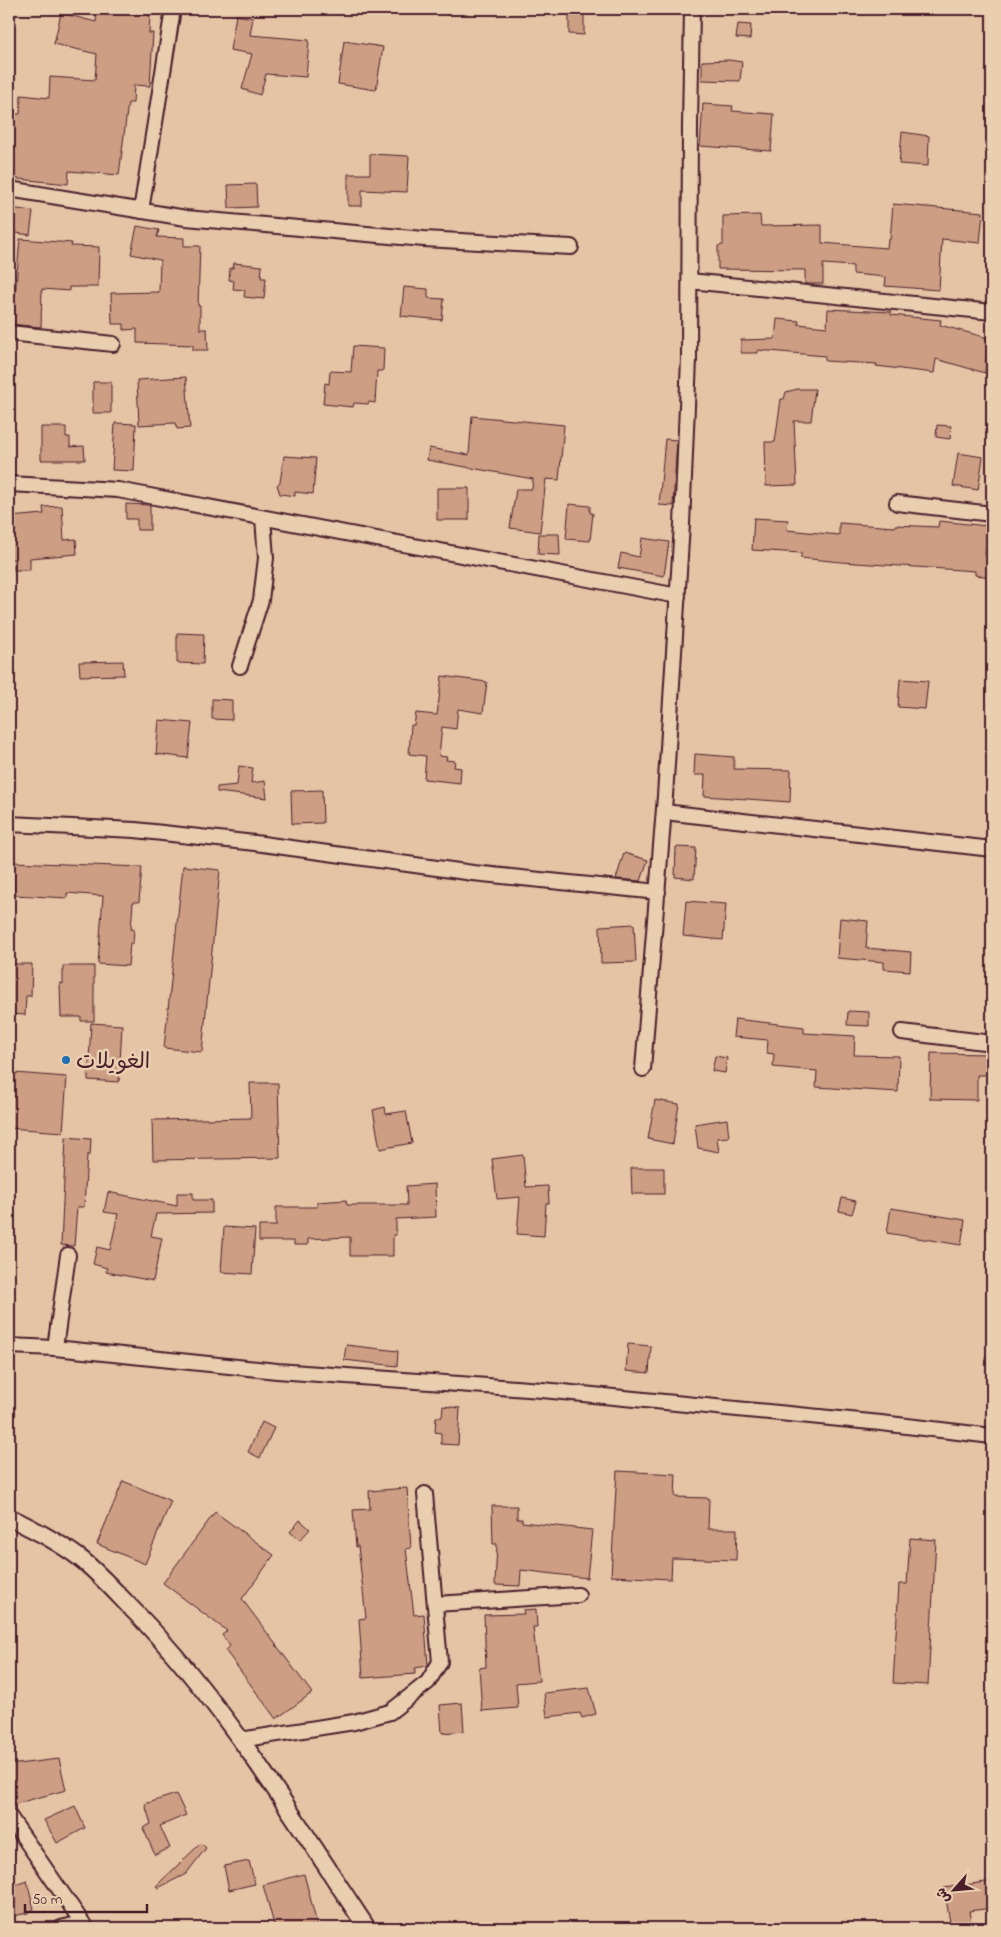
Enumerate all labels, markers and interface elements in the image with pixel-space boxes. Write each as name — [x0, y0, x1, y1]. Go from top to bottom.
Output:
place label: الغويلات — [76, 1047, 150, 1079]
marker: الغويلات — [60, 1054, 72, 1066]
north arrow — [928, 1864, 978, 1914]
scale bar — [25, 1882, 148, 1914]
text: ش — [931, 1884, 957, 1907]
text: 50 m — [32, 1889, 63, 1911]

